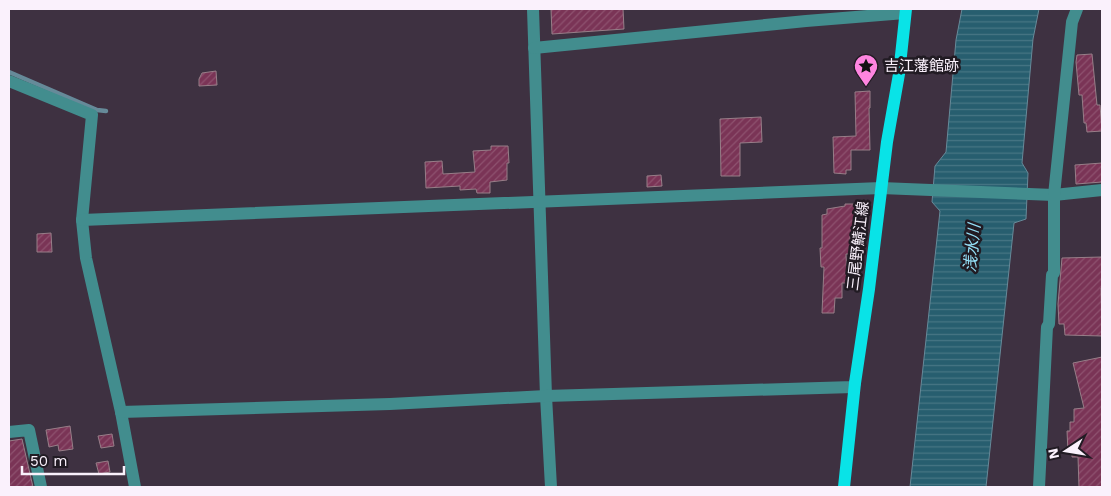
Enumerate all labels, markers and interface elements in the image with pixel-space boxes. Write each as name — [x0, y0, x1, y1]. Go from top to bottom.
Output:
place icon: 吉江藩館跡 — [853, 53, 879, 87]
place label: 吉江藩館跡 — [884, 57, 959, 75]
street label: 三尾野鯖江線 — [844, 200, 872, 292]
water label: 浅水川 — [960, 221, 984, 273]
north arrow — [1041, 426, 1091, 476]
scale bar — [22, 444, 125, 476]
text: N — [1044, 447, 1062, 460]
text: 50 m — [30, 452, 67, 470]

